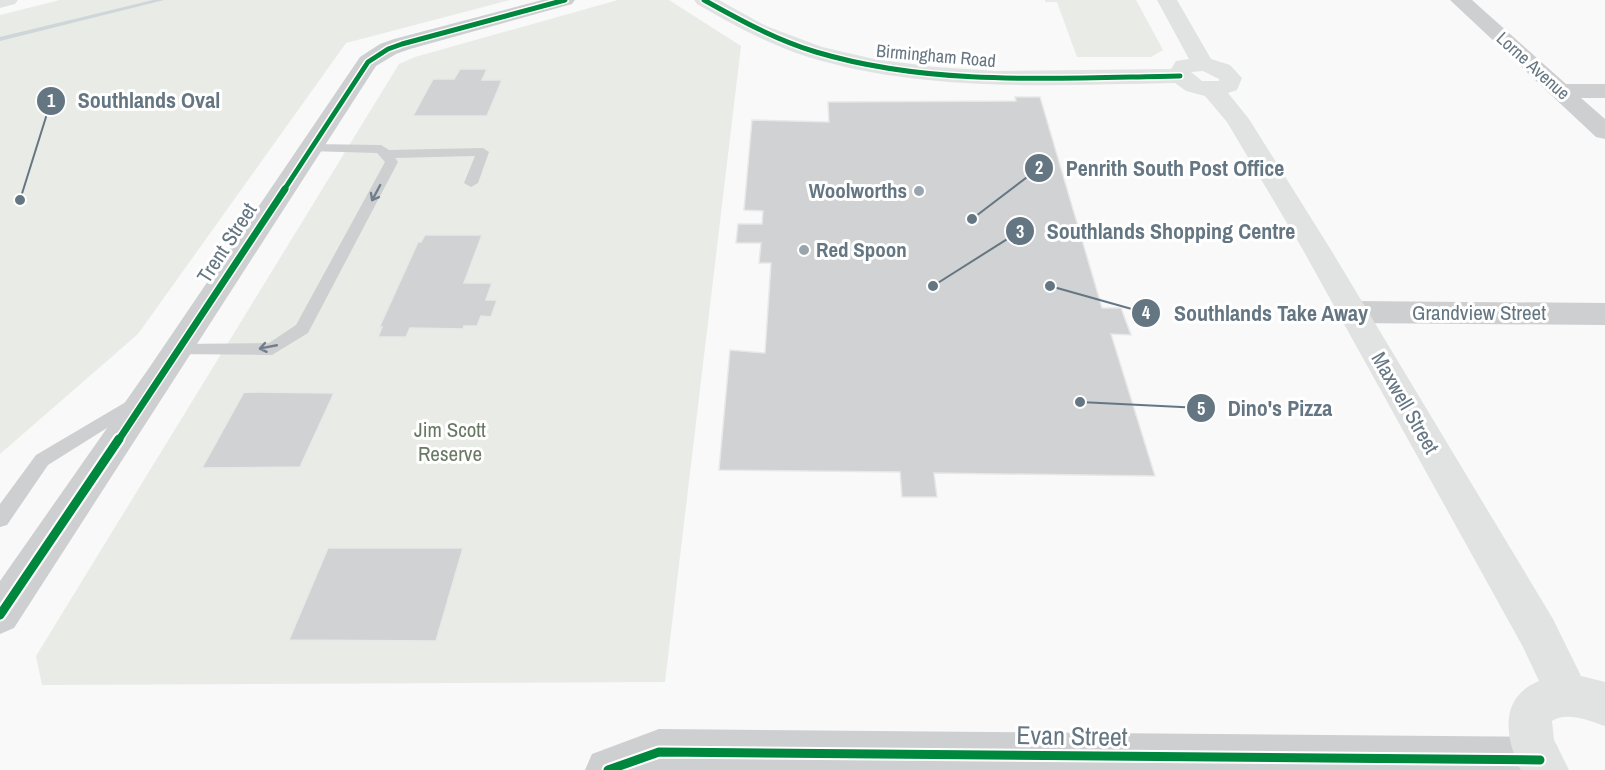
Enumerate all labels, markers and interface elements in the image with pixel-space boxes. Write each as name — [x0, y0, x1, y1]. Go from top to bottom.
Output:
street label: Lorne Avenue — [1491, 26, 1575, 105]
street label: Birmingham Road — [875, 38, 997, 73]
callout: Southlands Oval — [36, 81, 233, 121]
text: Southlands Oval — [78, 85, 220, 115]
text: 1 — [47, 88, 56, 113]
callout: Penrith South Post Office — [1024, 148, 1297, 188]
text: Penrith South Post Office — [1066, 153, 1284, 183]
text: 2 — [1035, 155, 1043, 180]
place label: Woolworths — [809, 176, 907, 205]
one-way arrow — [370, 183, 381, 201]
marker: Woolworths — [912, 184, 926, 198]
street label: Trent Street — [190, 197, 263, 288]
callout: Southlands Shopping Centre — [1005, 211, 1307, 251]
text: Southlands Shopping Centre — [1047, 216, 1295, 246]
text: 3 — [1016, 219, 1024, 244]
place label: Red Spoon — [816, 235, 907, 264]
marker: Red Spoon — [797, 243, 811, 257]
callout: Southlands Take Away — [1131, 293, 1380, 333]
text: Southlands Take Away — [1174, 298, 1368, 328]
street label: Grandview Street — [1412, 298, 1546, 327]
text: 4 — [1142, 300, 1151, 325]
one-way arrow — [259, 342, 278, 353]
street label: Maxwell Street — [1365, 347, 1446, 459]
callout: Dino's Pizza — [1186, 388, 1344, 428]
text: Dino's Pizza — [1228, 393, 1332, 423]
text: 5 — [1197, 396, 1205, 421]
park label: Jim Scott Reserve — [414, 415, 486, 468]
street label: Evan Street — [1016, 717, 1128, 754]

